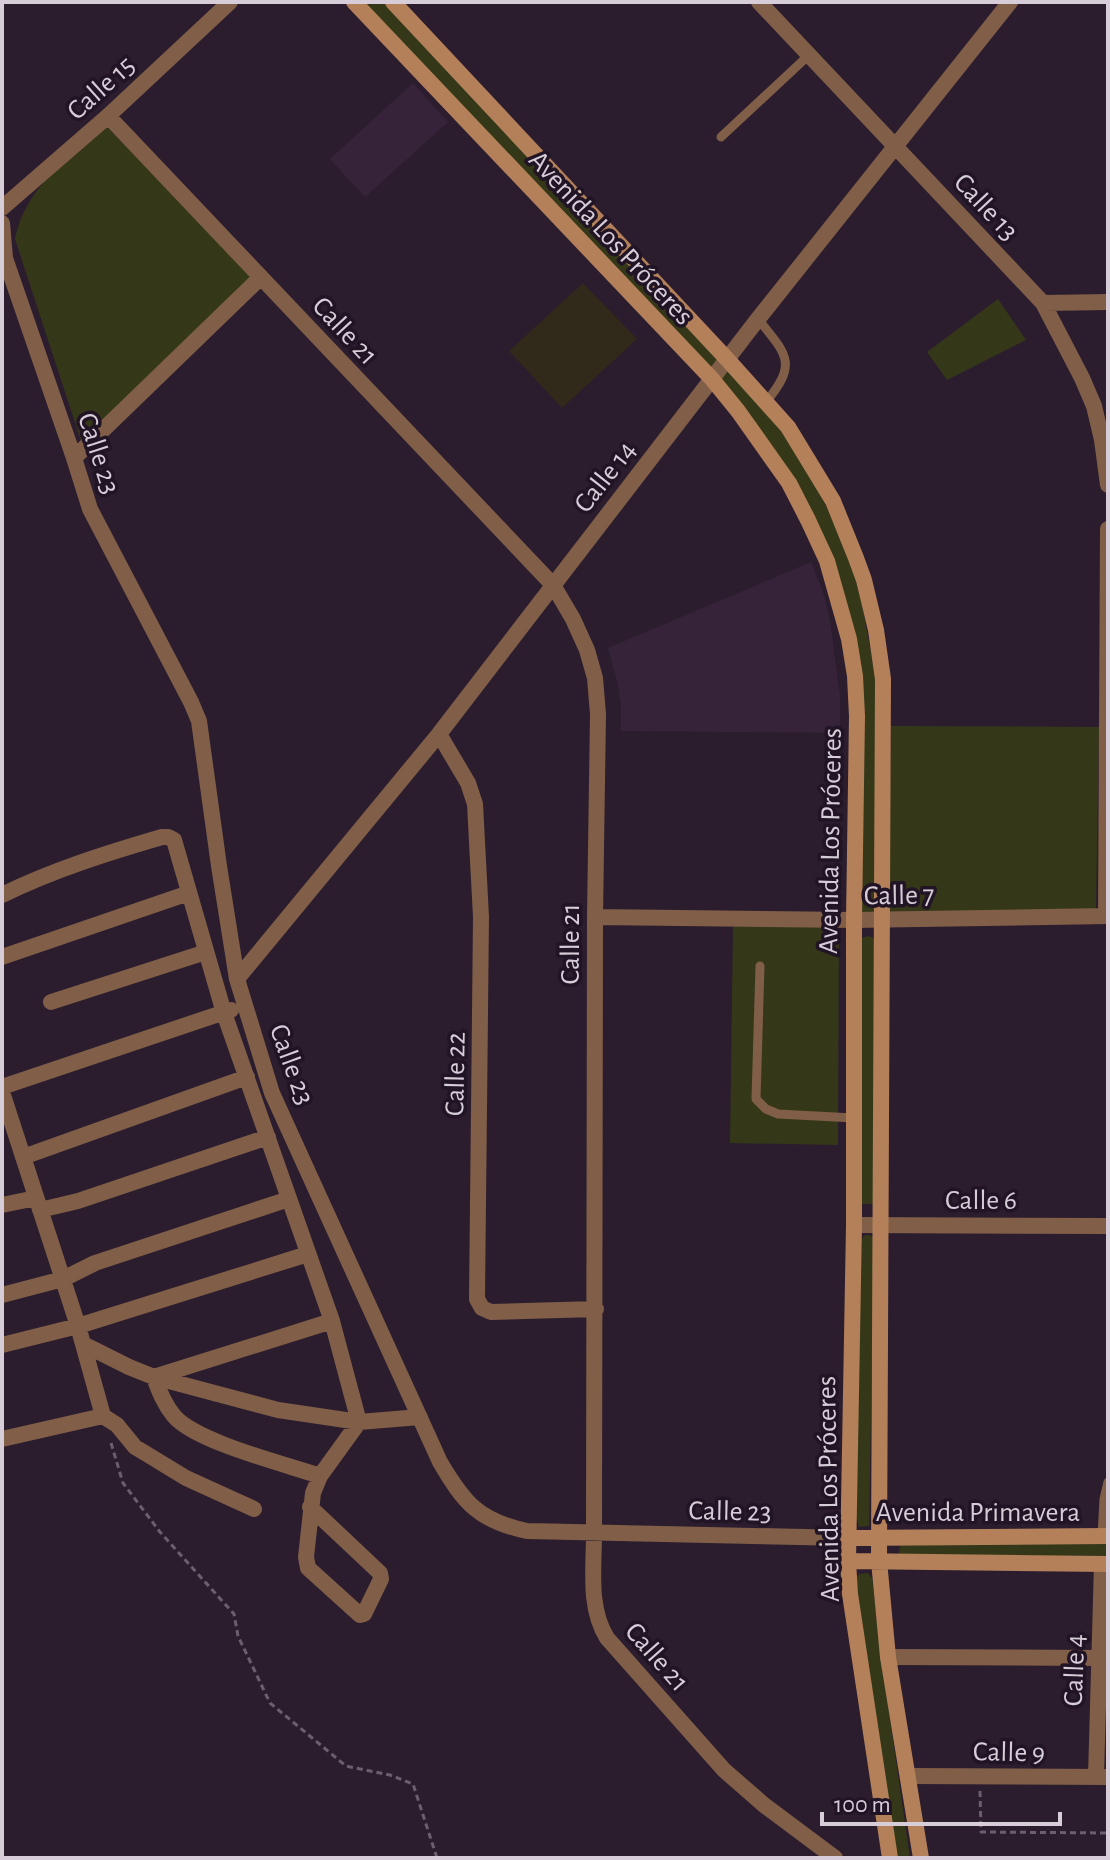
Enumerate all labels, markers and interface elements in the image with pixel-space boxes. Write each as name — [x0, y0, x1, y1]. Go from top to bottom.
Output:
street label: Calle 15 — [62, 51, 141, 126]
street label: Avenida Los Próceres — [523, 146, 698, 331]
street label: Calle 13 — [948, 169, 1023, 246]
street label: Calle 21 — [307, 292, 382, 371]
street label: Calle 23 — [72, 410, 124, 497]
street label: Calle 14 — [569, 436, 642, 518]
street label: Avenida Los Próceres — [815, 728, 847, 954]
street label: Calle 7 — [864, 881, 935, 911]
street label: Calle 21 — [557, 903, 585, 985]
street label: Calle 23 — [264, 1021, 318, 1109]
street label: Calle 22 — [441, 1032, 471, 1116]
street label: Calle 6 — [945, 1187, 1017, 1215]
street label: Avenida Los Próceres — [813, 1376, 845, 1602]
street label: Calle 23 — [688, 1497, 772, 1527]
street label: Avenida Primavera — [876, 1499, 1080, 1527]
street label: Calle 21 — [619, 1617, 694, 1697]
street label: Calle 4 — [1060, 1633, 1090, 1707]
street label: Calle 9 — [973, 1738, 1045, 1768]
scale bar — [822, 1776, 1060, 1826]
text: 100 m — [834, 1793, 891, 1817]

